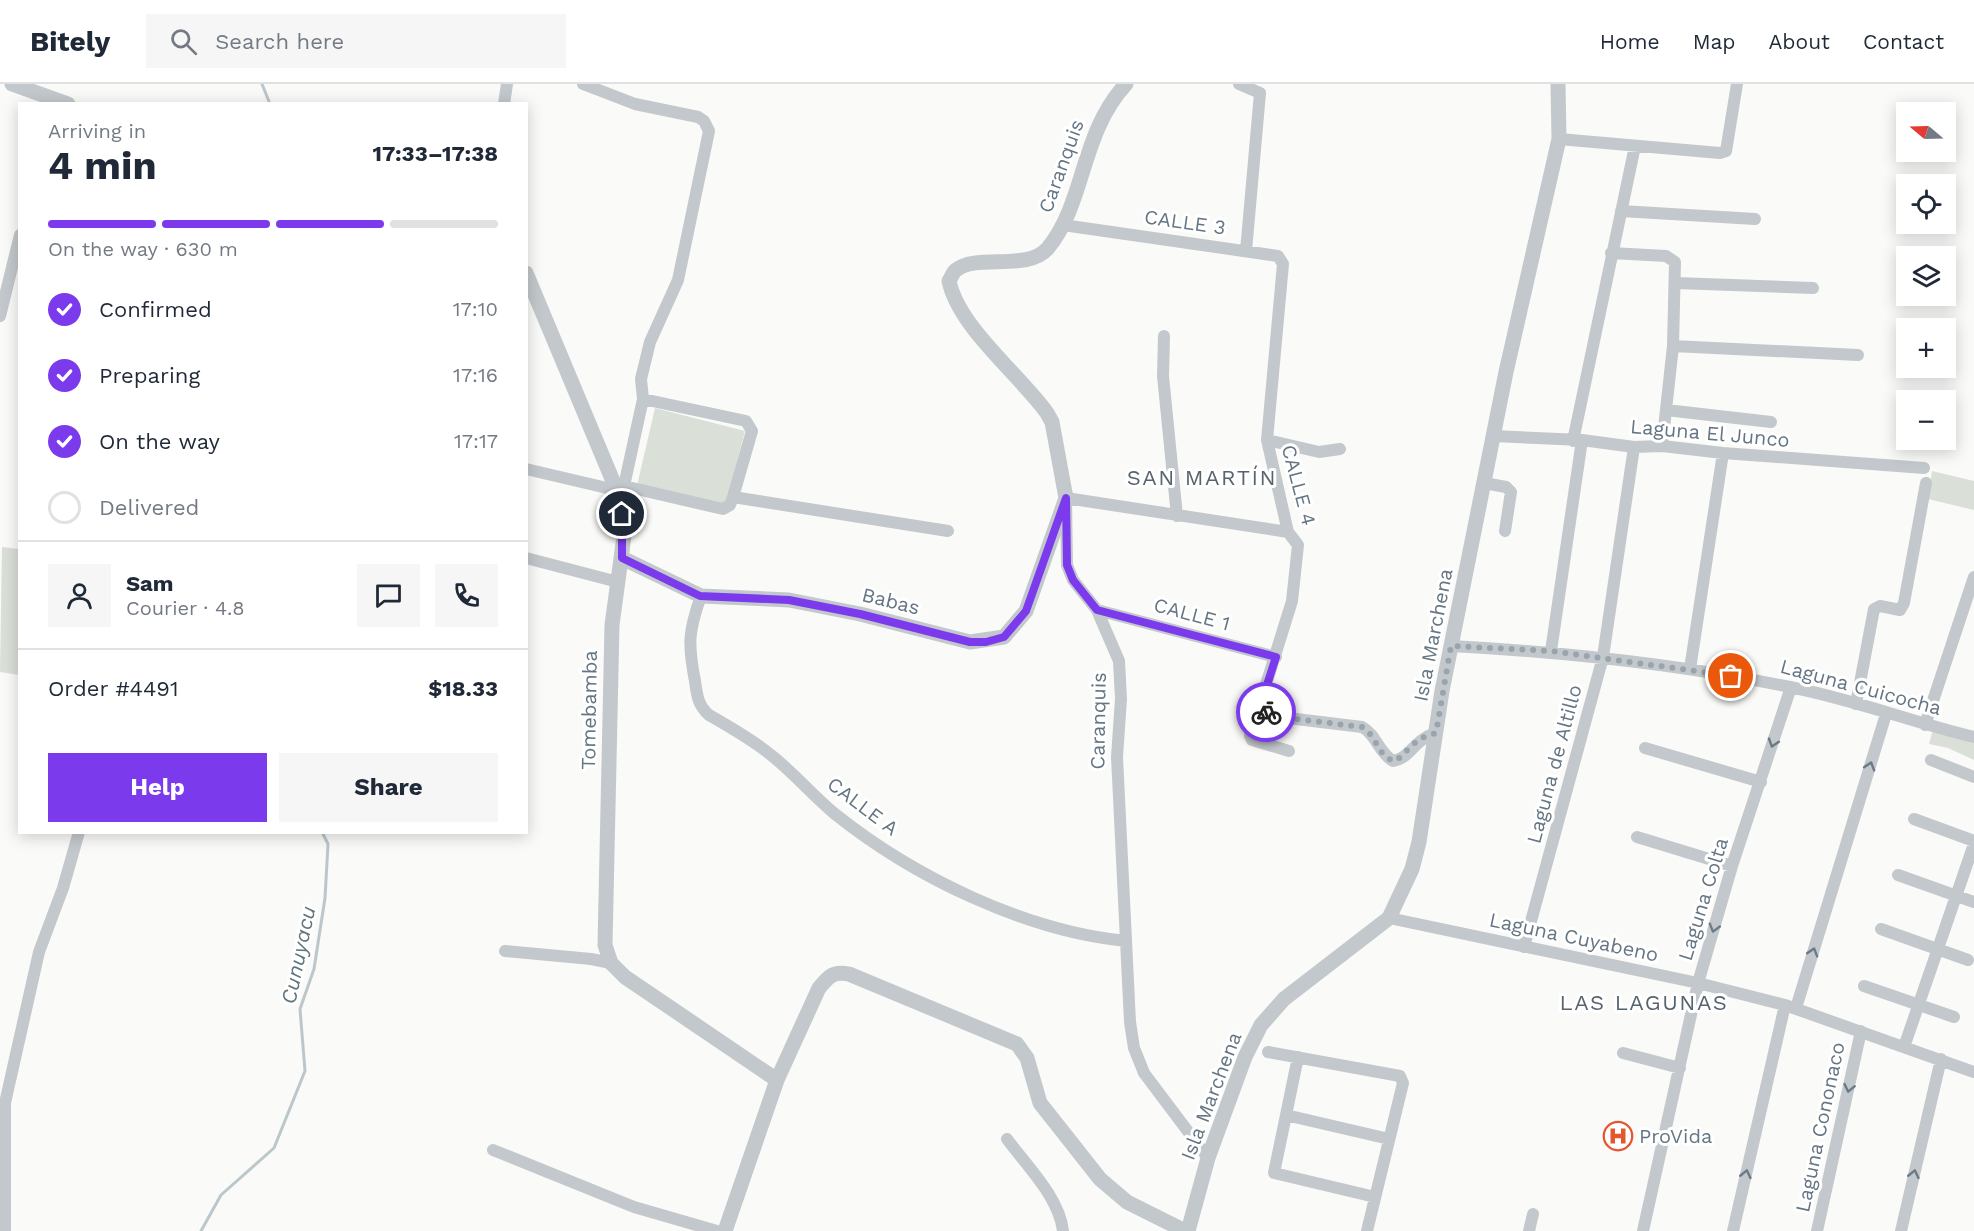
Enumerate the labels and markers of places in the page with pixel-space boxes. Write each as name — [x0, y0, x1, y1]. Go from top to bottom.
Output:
pin — [596, 488, 647, 539]
pin — [1705, 650, 1756, 701]
hospital icon: ProVida — [1602, 1120, 1634, 1152]
place label: ProVida — [1639, 1124, 1712, 1148]

